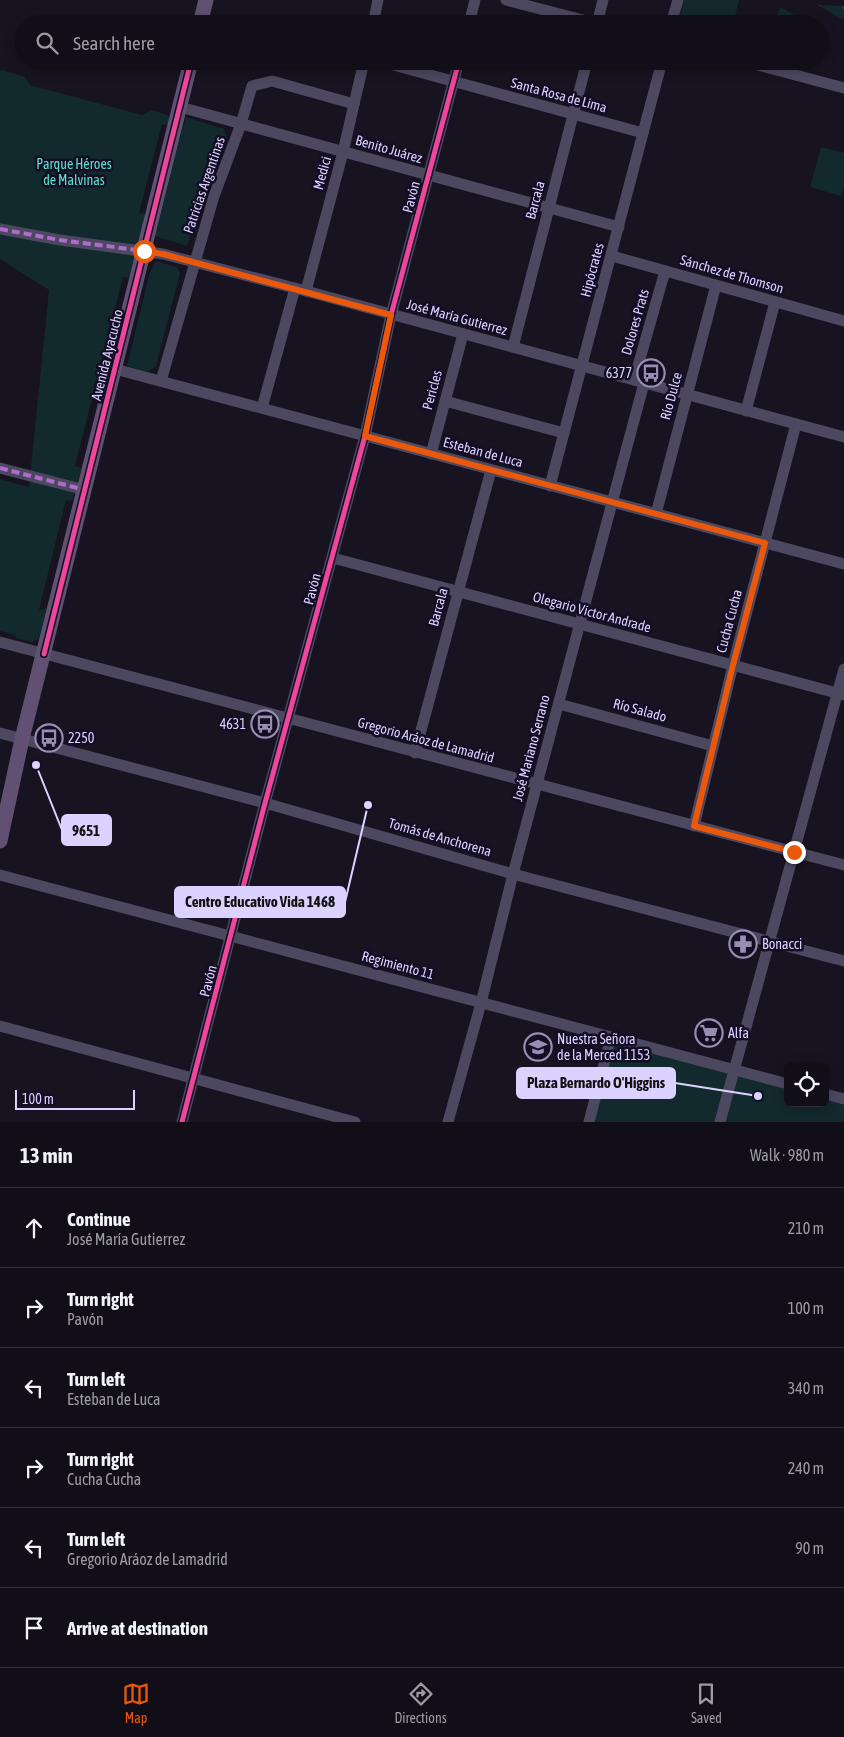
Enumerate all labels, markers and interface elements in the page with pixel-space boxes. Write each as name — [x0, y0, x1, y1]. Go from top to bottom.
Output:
search box — [15, 15, 829, 70]
icon: search — [33, 29, 61, 57]
text: Search here — [73, 32, 155, 54]
street label: Santa Rosa de Lima — [509, 74, 609, 116]
street label: Benito Juárez — [354, 132, 424, 166]
street label: Patricias Argentinas — [180, 135, 228, 235]
street label: Medici — [310, 155, 334, 191]
park label: Parque Héroes de Malvinas — [36, 156, 112, 188]
street label: Pavón — [399, 179, 423, 215]
street label: Barcala — [522, 179, 548, 221]
route start — [133, 240, 156, 263]
street label: Hipócrates — [577, 241, 607, 299]
street label: Sánchez de Thomson — [678, 252, 786, 296]
street label: Dolores Prats — [618, 287, 652, 357]
street label: José María Gutierrez — [405, 296, 509, 338]
street label: Avenida Ayacucho — [88, 308, 126, 402]
bus stop icon: 6377 — [636, 358, 666, 388]
place label: 6377 — [606, 365, 632, 381]
street label: Pericles — [419, 368, 445, 412]
street label: Río Dulce — [657, 371, 685, 421]
street label: Esteban de Luca — [441, 434, 525, 470]
street label: Pavón — [300, 571, 324, 607]
street label: Barcala — [425, 586, 451, 628]
street label: Cucha Cucha — [713, 588, 745, 654]
street label: Olegario Victor Andrade — [531, 589, 653, 635]
street label: José Mariano Serrano — [509, 693, 553, 803]
street label: Río Salado — [612, 695, 668, 725]
bus stop icon: 4631 — [250, 709, 280, 739]
street label: Gregorio Aráoz de Lamadrid — [356, 714, 496, 766]
place label: 4631 — [220, 716, 246, 732]
bus stop icon: 2250 — [34, 723, 64, 753]
place label: 2250 — [68, 730, 95, 746]
callout: 9651 — [62, 815, 111, 845]
street label: Tomás de Anchorena — [387, 815, 493, 859]
text: 9651 — [72, 822, 100, 839]
route end — [783, 841, 806, 864]
callout: Centro Educativo Vida 1468 — [175, 887, 345, 917]
text: Centro Educativo Vida 1468 — [185, 893, 335, 910]
pharmacy icon: Bonacci — [728, 929, 758, 959]
place label: Bonacci — [762, 936, 802, 952]
street label: Regimiento 11 — [360, 948, 436, 982]
street label: Pavón — [196, 963, 220, 999]
supermarket icon: Alfa — [694, 1018, 724, 1048]
place label: Alfa — [728, 1025, 749, 1041]
place label: Nuestra Señora de la Merced 1153 — [557, 1031, 650, 1063]
school or university icon: Nuestra Señora de la Merced 1153 — [523, 1032, 553, 1062]
map controls — [784, 1062, 829, 1107]
button: locate — [784, 1062, 829, 1107]
callout: Plaza Bernardo O'Higgins — [517, 1068, 675, 1098]
text: Plaza Bernardo O'Higgins — [527, 1074, 666, 1091]
scale bar — [15, 1087, 135, 1110]
text: 100 m — [22, 1091, 54, 1107]
text: 13 min — [20, 1143, 73, 1167]
text: Walk · 980 m — [750, 1146, 824, 1164]
text: Continue — [67, 1208, 131, 1230]
icon: ahead — [20, 1214, 48, 1242]
text: 210 m — [788, 1219, 824, 1237]
text: José María Gutierrez — [67, 1230, 185, 1248]
text: Turn right — [67, 1288, 134, 1310]
icon: right — [20, 1294, 48, 1322]
text: 100 m — [788, 1299, 824, 1317]
text: Pavón — [67, 1310, 104, 1328]
text: Turn left — [67, 1368, 125, 1390]
icon: left — [20, 1374, 48, 1402]
text: 340 m — [788, 1379, 824, 1397]
text: Esteban de Luca — [67, 1390, 160, 1408]
text: Turn right — [67, 1448, 134, 1470]
icon: right — [20, 1454, 48, 1482]
text: 240 m — [788, 1459, 824, 1477]
text: Cucha Cucha — [67, 1470, 141, 1488]
text: Turn left — [67, 1528, 125, 1550]
icon: left — [20, 1534, 48, 1562]
text: 90 m — [795, 1539, 824, 1557]
text: Gregorio Aráoz de Lamadrid — [67, 1550, 228, 1568]
icon: arrive — [20, 1614, 48, 1642]
text: Arrive at destination — [67, 1617, 208, 1639]
tab: Map — [122, 1680, 150, 1726]
tab: Directions — [394, 1680, 447, 1726]
tab: Saved — [691, 1680, 722, 1726]

